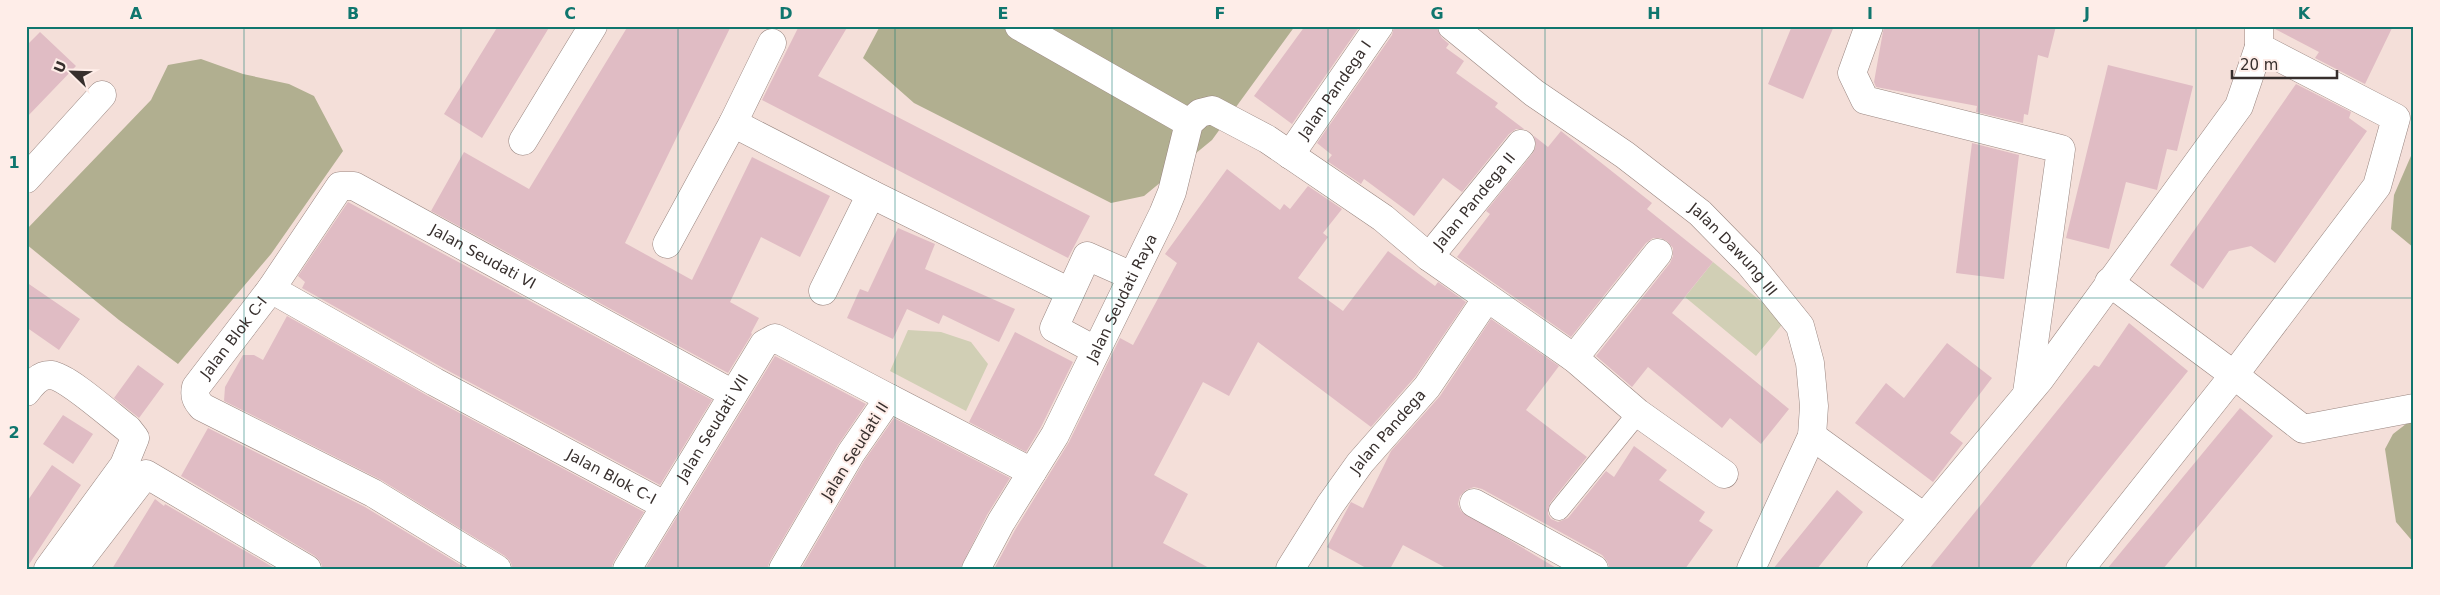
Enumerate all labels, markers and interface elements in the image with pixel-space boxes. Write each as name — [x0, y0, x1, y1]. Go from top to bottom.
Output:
text: A — [130, 4, 143, 23]
text: B — [347, 4, 359, 23]
text: C — [564, 4, 576, 23]
text: D — [779, 4, 793, 23]
text: E — [998, 4, 1008, 23]
text: F — [1215, 4, 1225, 23]
text: G — [1430, 4, 1444, 23]
text: H — [1647, 4, 1661, 23]
text: I — [1867, 4, 1873, 23]
text: J — [2083, 4, 2090, 23]
text: K — [2298, 4, 2311, 23]
street label: Jalan Pandega I — [1294, 37, 1375, 143]
north arrow — [48, 48, 98, 98]
scale bar — [2232, 48, 2338, 80]
text: 20 m — [2240, 56, 2278, 74]
text: U — [50, 59, 70, 75]
street label: Jalan Pandega II — [1429, 149, 1519, 254]
text: 1 — [8, 153, 20, 172]
street label: Jalan Dawung III — [1685, 198, 1781, 300]
street label: Jalan Seudati VI — [426, 220, 539, 293]
street label: Jalan Seudati Raya — [1083, 231, 1161, 366]
street label: Jalan Blok C-I — [196, 293, 271, 383]
street label: Jalan Seudati VII — [673, 371, 752, 486]
street label: Jalan Pandega — [1346, 386, 1429, 478]
street label: Jalan Seudati II — [817, 399, 892, 504]
text: 2 — [8, 423, 20, 442]
street label: Jalan Blok C-I — [563, 445, 659, 508]

